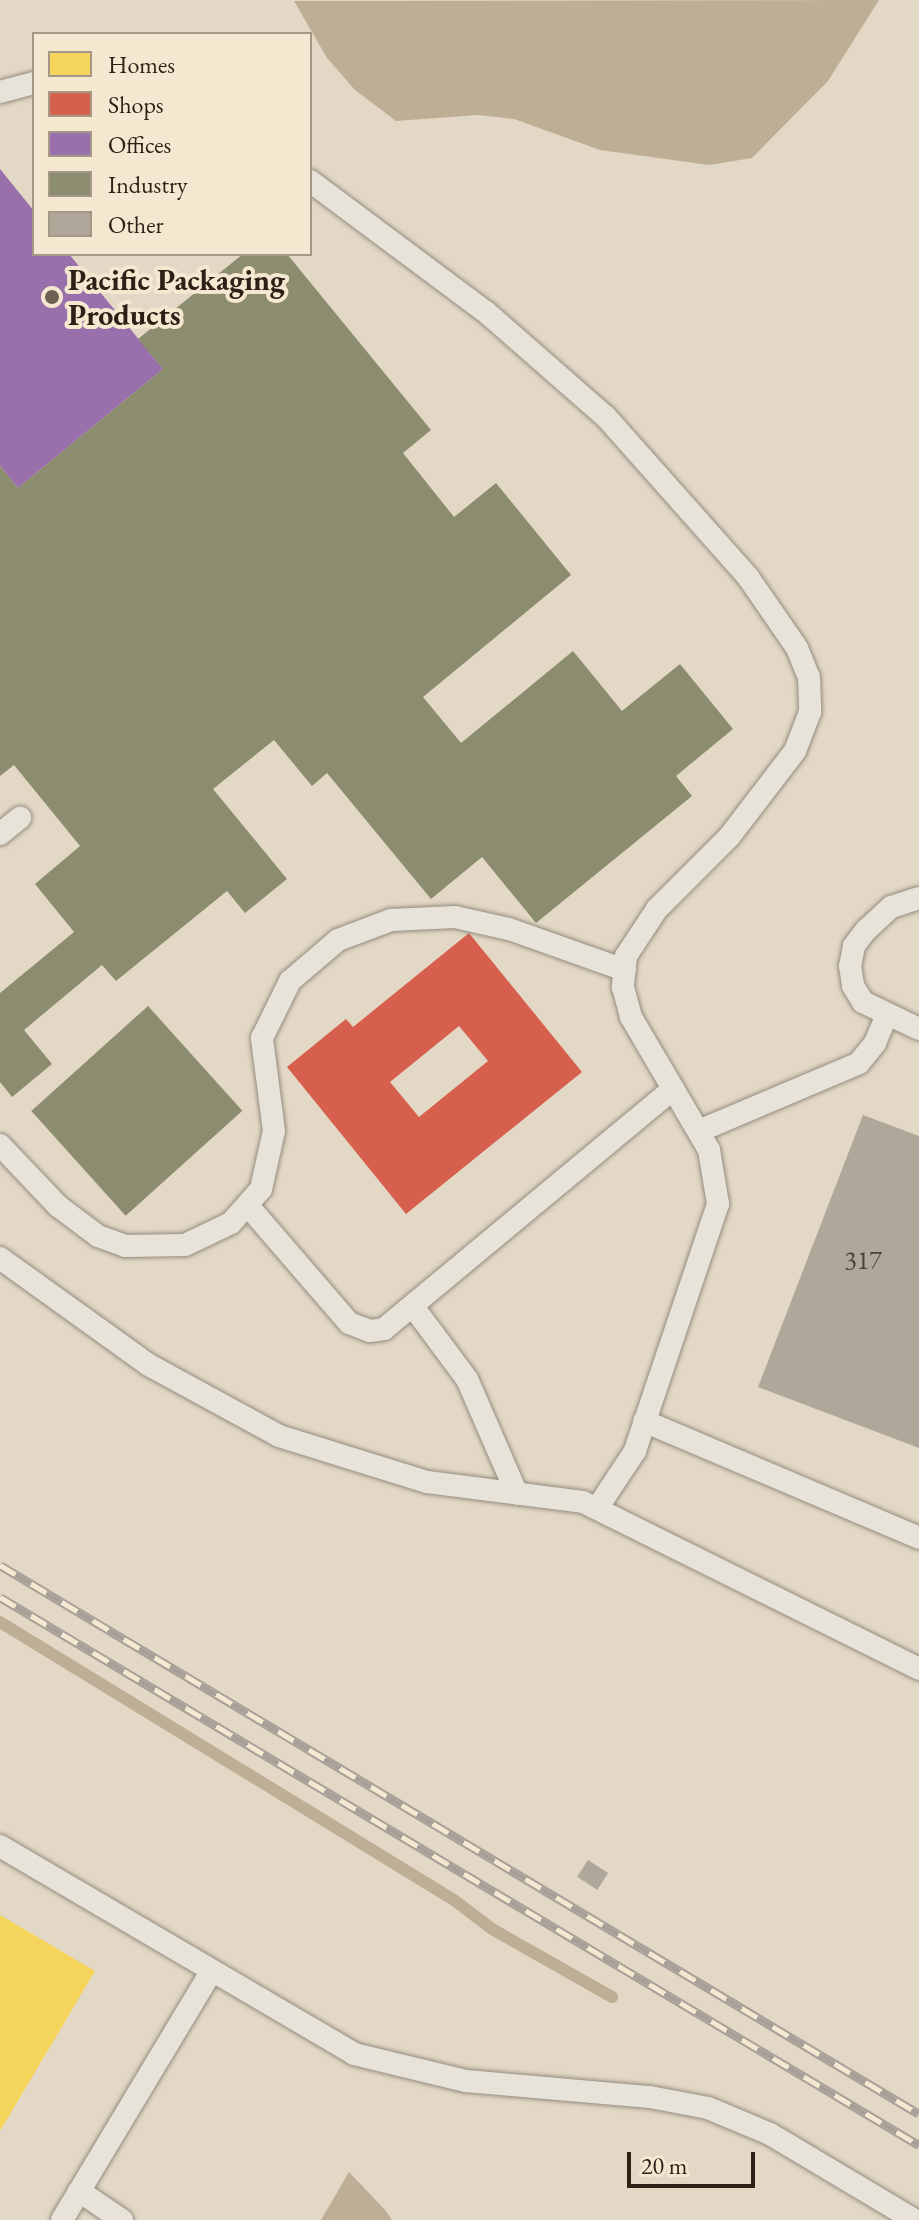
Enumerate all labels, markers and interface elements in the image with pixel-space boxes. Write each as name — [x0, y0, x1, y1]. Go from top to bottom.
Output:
legend — [32, 32, 312, 256]
text: Homes — [108, 49, 175, 80]
text: Shops — [108, 89, 164, 120]
text: Offices — [108, 129, 171, 160]
text: Industry — [108, 169, 187, 200]
text: Other — [108, 209, 164, 240]
place label: Pacific Packaging Products — [68, 262, 285, 332]
marker: Pacific Packaging Products — [43, 288, 61, 306]
house number: 317 — [844, 1245, 882, 1277]
scale bar — [631, 2136, 759, 2186]
text: 20 m — [641, 2150, 688, 2181]

